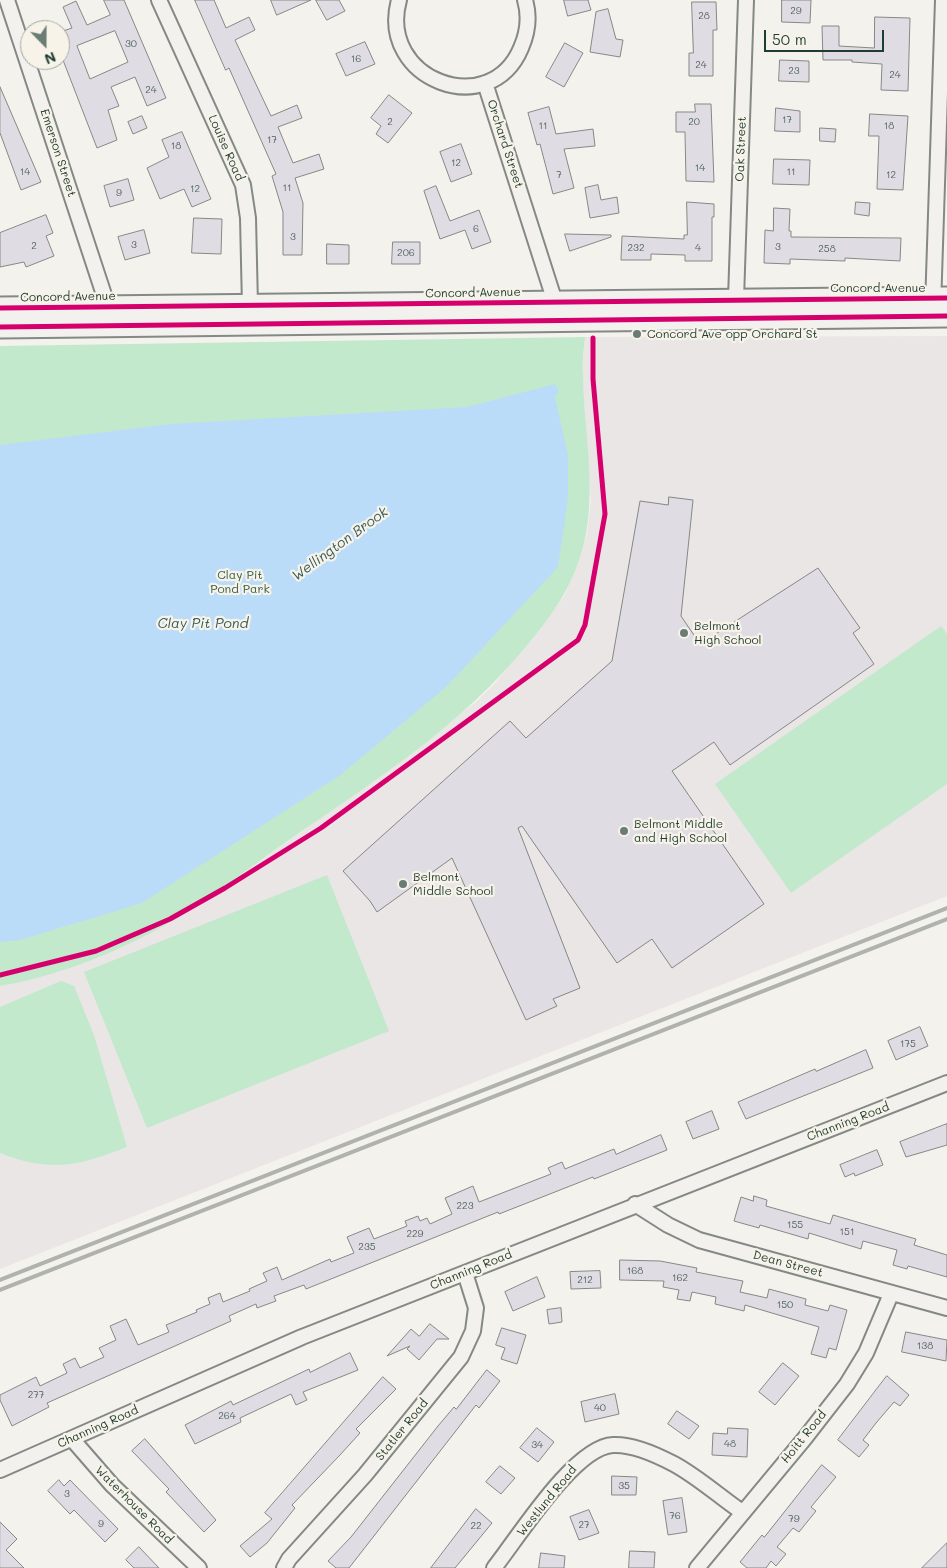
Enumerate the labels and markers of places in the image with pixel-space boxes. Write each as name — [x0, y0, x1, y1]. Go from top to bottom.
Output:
place label: Concord Ave opp Orchard St — [647, 327, 818, 341]
marker: Concord Ave opp Orchard St — [631, 328, 643, 340]
place label: Belmont High School — [694, 619, 762, 647]
marker: Belmont High School — [678, 627, 690, 639]
place label: Belmont Middle and High School — [634, 817, 727, 845]
marker: Belmont Middle and High School — [618, 825, 630, 837]
place label: Belmont Middle School — [413, 870, 494, 898]
marker: Belmont Middle School — [397, 878, 409, 890]

